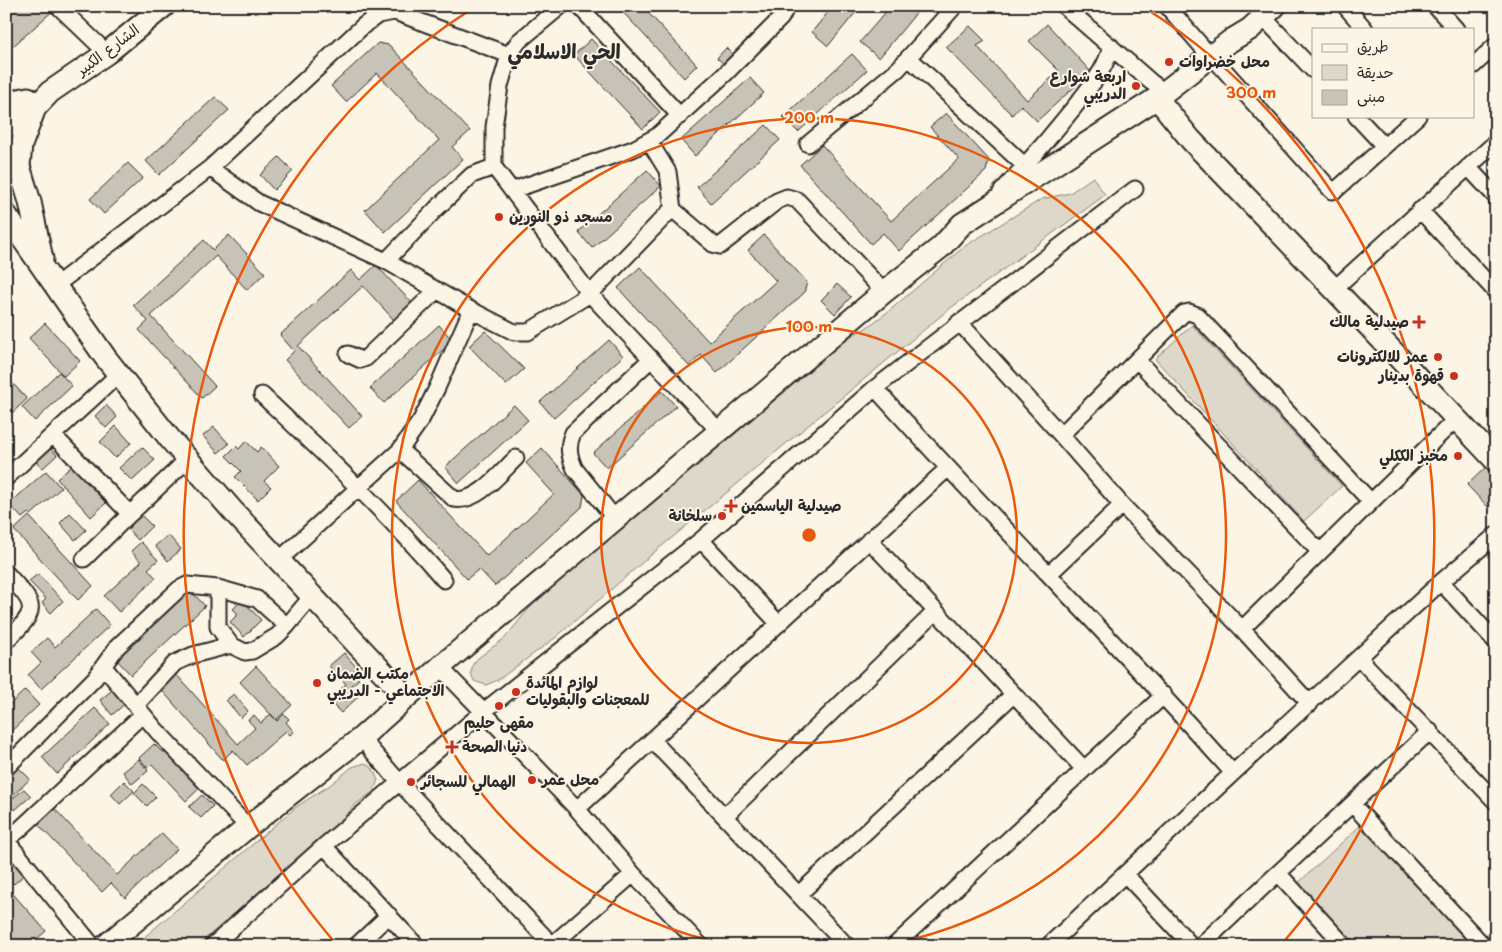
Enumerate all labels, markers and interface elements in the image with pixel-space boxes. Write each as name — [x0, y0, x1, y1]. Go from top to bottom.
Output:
street label: الشارع الكبير — [69, 17, 143, 81]
legend — [1312, 28, 1474, 118]
text: طريق — [1357, 34, 1389, 57]
district label: الحي الاسلامي — [507, 36, 621, 70]
place label: محل خضراوات — [1179, 49, 1270, 72]
marker: محل خضراوات — [1163, 56, 1175, 68]
text: حديقة — [1357, 60, 1394, 83]
place label: اربعة شوارع الدريبي — [1050, 64, 1126, 108]
marker: اربعة شوارع الدريبي — [1130, 80, 1142, 92]
text: 300 m — [1226, 80, 1276, 103]
text: مبنى — [1357, 84, 1385, 107]
text: 200 m — [784, 105, 834, 128]
place label: مسجد ذو النورين — [509, 204, 612, 227]
marker: مسجد ذو النورين — [493, 211, 505, 223]
place label: صيدلية مالك — [1330, 309, 1409, 332]
text: 100 m — [786, 314, 832, 337]
marker: صيدلية مالك — [1413, 316, 1425, 328]
place label: عمر للالكترونات — [1337, 344, 1428, 367]
marker: عمر للالكترونات — [1432, 351, 1444, 363]
place label: قهوة بدينار — [1377, 363, 1444, 386]
marker: قهوة بدينار — [1448, 370, 1460, 382]
place label: مخبز الككلي — [1379, 443, 1448, 470]
marker: مخبز الككلي — [1452, 450, 1464, 462]
place label: صيدلية الياسمين — [741, 493, 842, 516]
marker: صيدلية الياسمين — [725, 500, 737, 512]
place label: سلخانة — [668, 503, 712, 526]
marker: سلخانة — [716, 510, 728, 522]
centre of rings — [800, 526, 818, 544]
place label: مكتب الضمان الاجتماعي - الدريبي — [327, 661, 445, 705]
place label: لوازم المائدة للمعجنات والبقوليات — [526, 670, 649, 710]
marker: مكتب الضمان الاجتماعي - الدريبي — [311, 677, 323, 689]
marker: لوازم المائدة للمعجنات والبقوليات — [510, 686, 522, 698]
marker: مقهى حليم — [493, 700, 505, 712]
place label: مقهى حليم — [464, 710, 534, 734]
place label: دنيا الصحة — [462, 734, 527, 757]
marker: دنيا الصحة — [446, 741, 458, 753]
place label: محل عمر — [540, 767, 599, 790]
place label: الهمالي للسجائر — [419, 769, 516, 796]
marker: محل عمر — [526, 774, 538, 786]
marker: الهمالي للسجائر — [405, 776, 417, 788]

